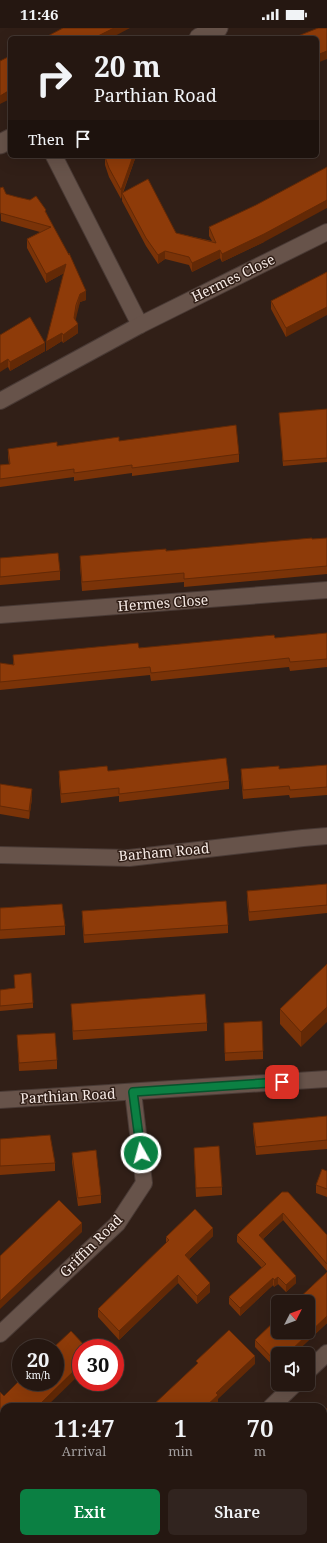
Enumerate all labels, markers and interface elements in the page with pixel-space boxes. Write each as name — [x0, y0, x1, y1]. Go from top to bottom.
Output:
text: 11:46 — [20, 4, 58, 24]
text: 20 m — [94, 47, 161, 85]
icon: right — [28, 52, 80, 104]
text: Parthian Road — [94, 83, 217, 107]
icon: arrive — [72, 128, 94, 150]
text: Then — [28, 129, 64, 149]
street label: Hermes Close — [188, 249, 278, 306]
street label: Hermes Close — [117, 590, 209, 615]
street label: Barham Road — [118, 838, 211, 865]
pin — [265, 1065, 299, 1099]
icon: arrive — [271, 1071, 293, 1093]
street label: Parthian Road — [20, 1083, 117, 1107]
position arrow — [120, 1132, 162, 1174]
street label: Griffin Road — [55, 1210, 126, 1281]
north arrow — [271, 1295, 315, 1339]
map controls — [271, 1295, 315, 1391]
speed limit sign: 30 — [72, 1339, 124, 1391]
text: 20 — [27, 1346, 49, 1373]
button: sound — [271, 1347, 315, 1391]
text: km/h — [26, 1368, 50, 1382]
text: 11:47 — [53, 1411, 115, 1444]
text: 1 — [174, 1411, 187, 1444]
text: 70 — [246, 1411, 274, 1444]
text: Arrival — [62, 1442, 106, 1460]
text: min — [168, 1442, 193, 1460]
text: m — [254, 1442, 266, 1460]
button: Exit — [20, 1489, 160, 1535]
button: Share — [168, 1489, 307, 1535]

